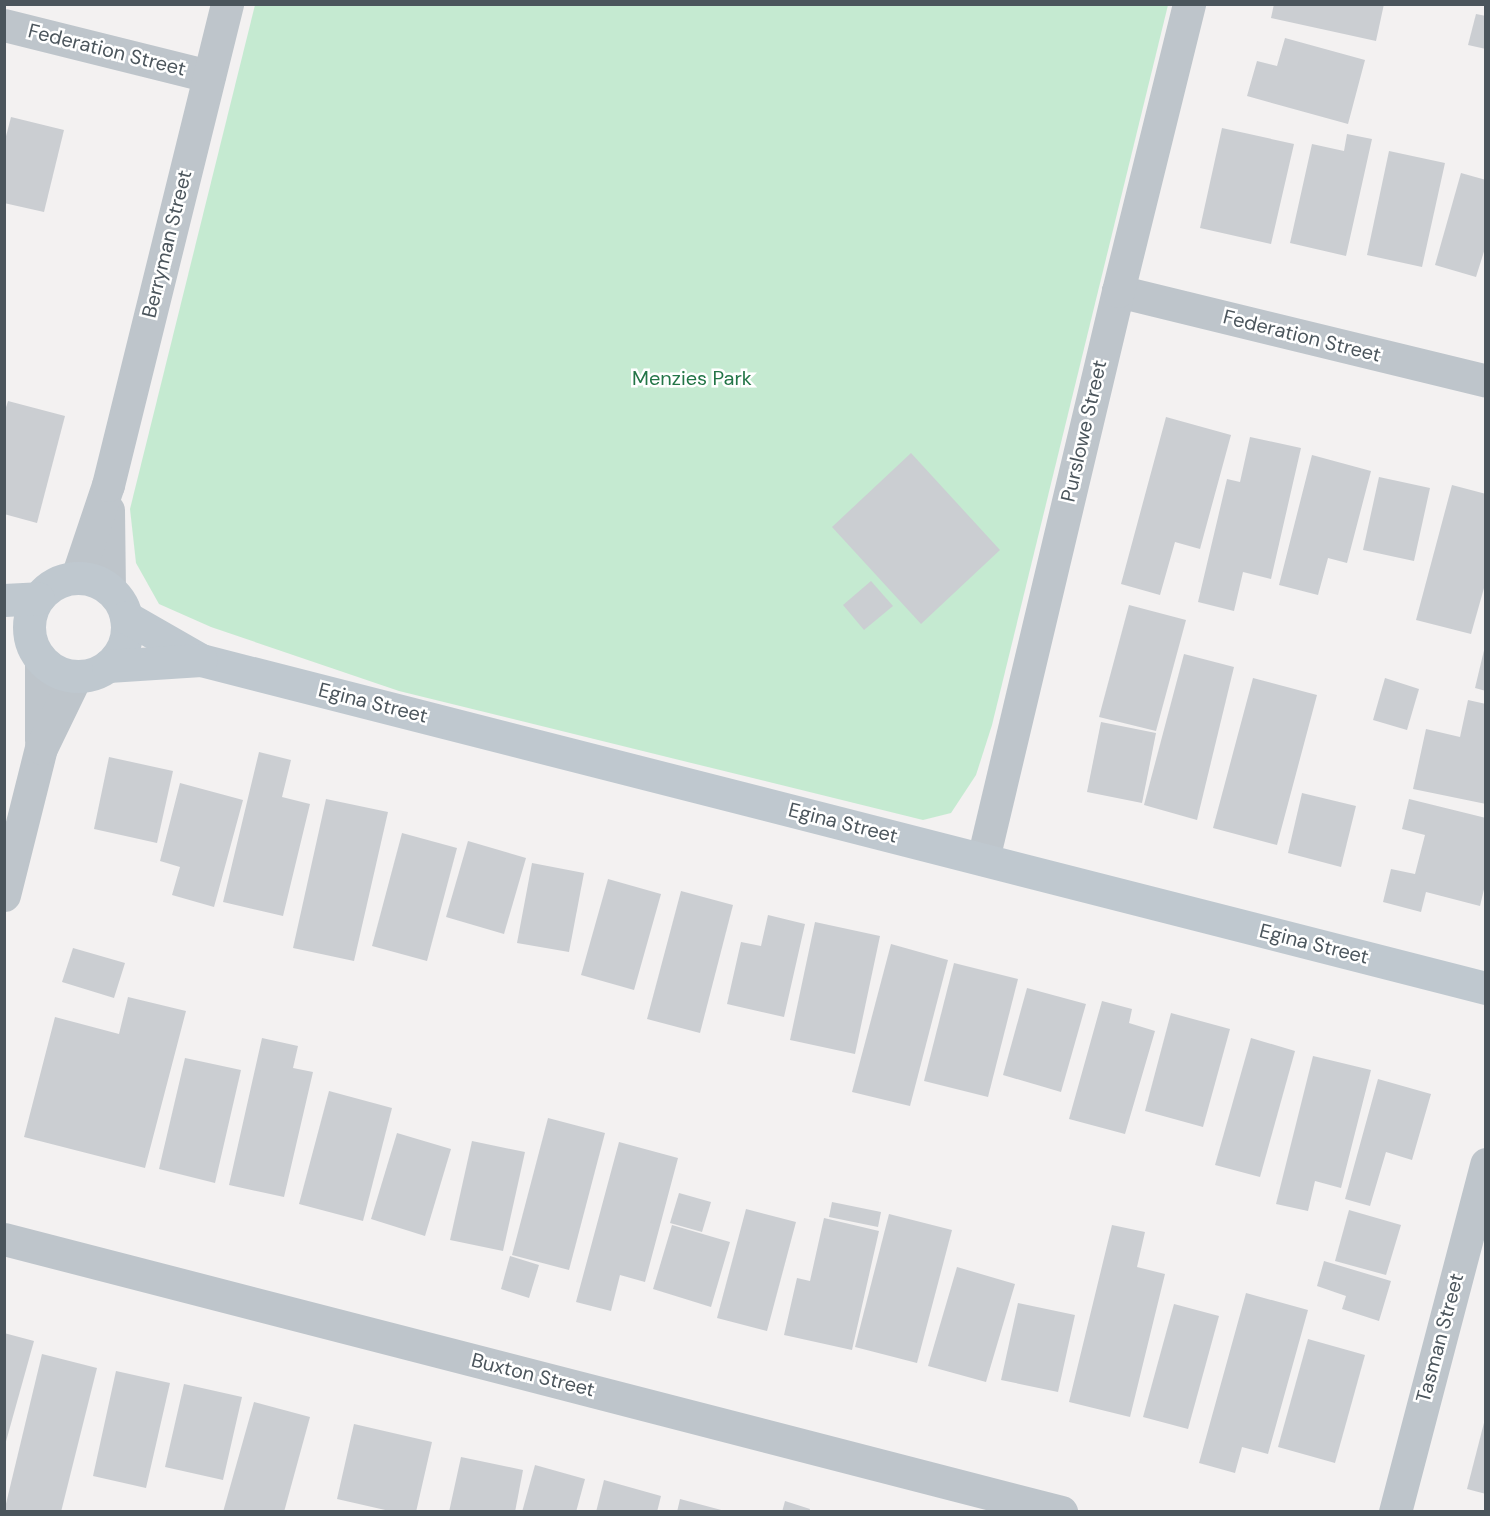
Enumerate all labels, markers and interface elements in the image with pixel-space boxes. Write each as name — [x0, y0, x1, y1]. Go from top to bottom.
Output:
street label: Federation Street — [26, 19, 188, 81]
street label: Berryman Street — [137, 168, 197, 320]
street label: Federation Street — [1221, 305, 1383, 367]
street label: Purslowe Street — [1056, 358, 1112, 504]
park label: Menzies Park — [632, 366, 752, 390]
street label: Egina Street — [316, 678, 430, 728]
street label: Egina Street — [786, 798, 900, 848]
street label: Egina Street — [1257, 919, 1371, 969]
street label: Tasman Street — [1411, 1271, 1469, 1405]
street label: Buxton Street — [469, 1348, 597, 1402]

